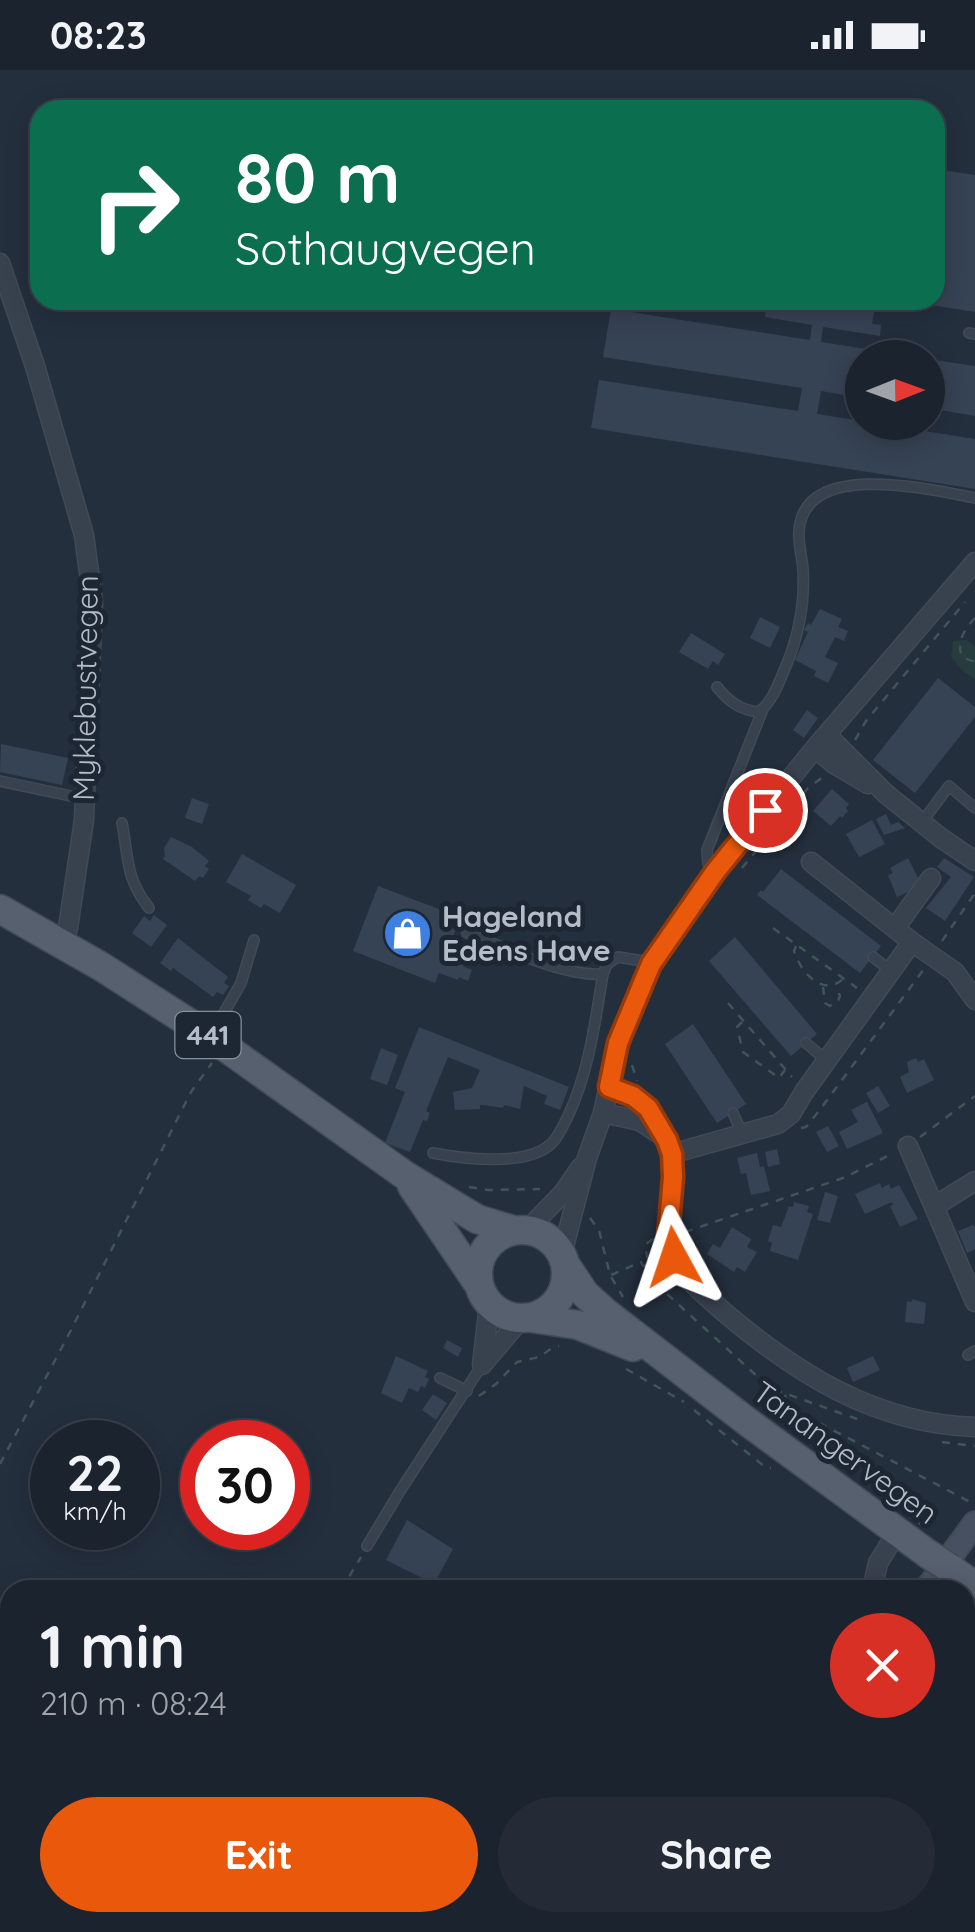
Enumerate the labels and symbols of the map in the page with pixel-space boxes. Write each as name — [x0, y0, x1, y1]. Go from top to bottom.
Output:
north arrow — [845, 340, 945, 440]
street label: Myklebustvegen — [64, 575, 106, 801]
pin — [723, 768, 808, 853]
place label: Hageland Edens Have — [442, 897, 611, 969]
shop icon: Hageland Edens Have — [381, 908, 433, 960]
road number: 441 — [176, 1012, 240, 1058]
position arrow — [622, 1205, 726, 1309]
street label: Tanangervegen — [746, 1372, 945, 1532]
speed limit sign: 30 — [180, 1420, 310, 1550]

